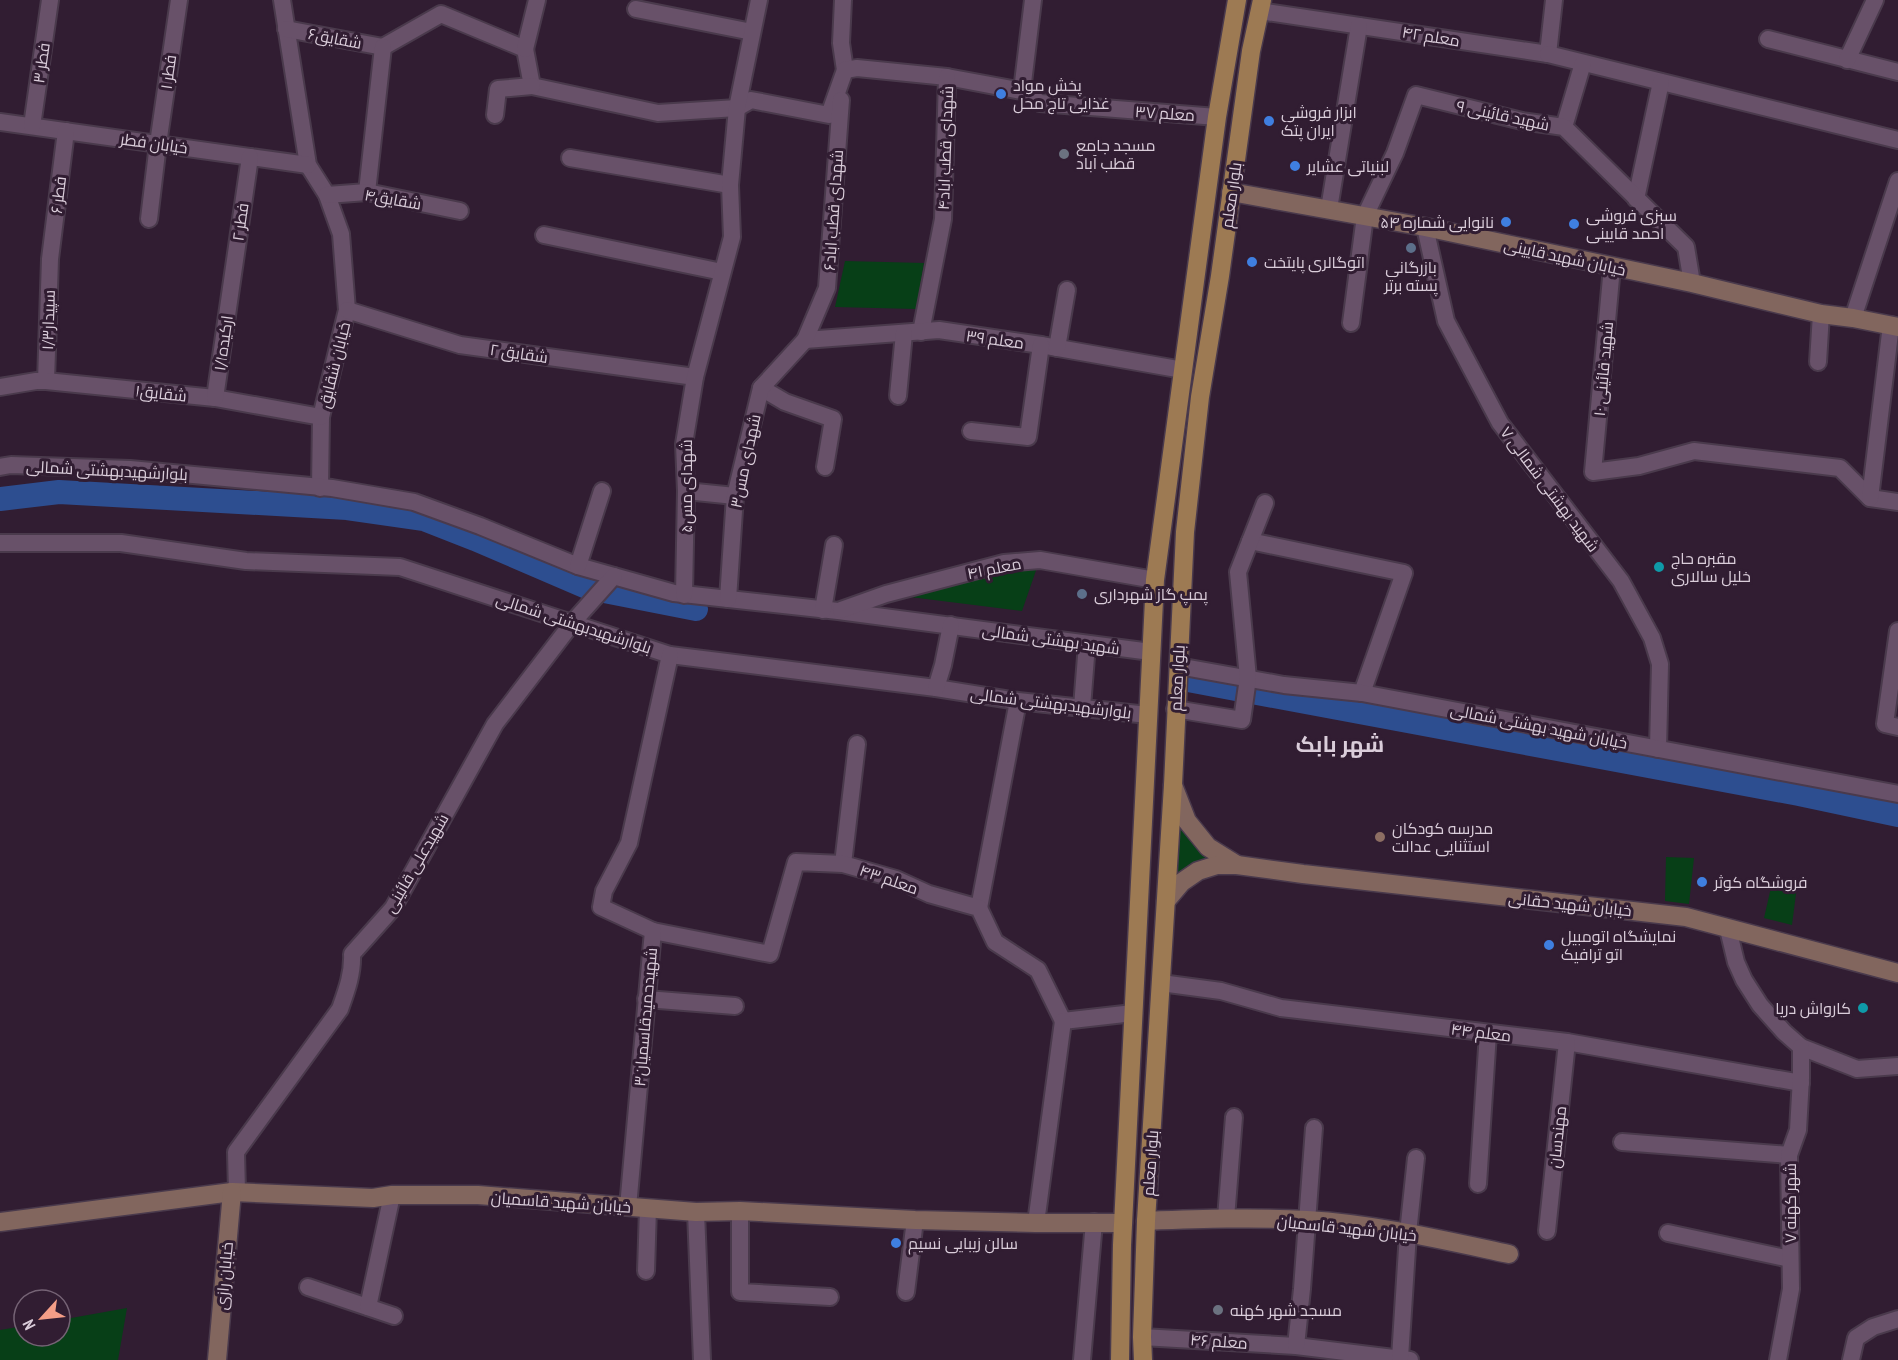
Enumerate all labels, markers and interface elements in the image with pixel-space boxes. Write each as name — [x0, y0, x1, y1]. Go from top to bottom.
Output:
street label: معلم ۴۲ — [1400, 22, 1461, 52]
street label: شقایق۶ — [306, 23, 364, 54]
street label: فطر ۳ — [28, 41, 54, 85]
street label: فطر ۱ — [156, 53, 180, 91]
place label: پخش مواد غذایی تاج محل — [1013, 75, 1110, 115]
street label: شهدای قطب اباد۴ — [933, 86, 958, 210]
marker: پخش مواد غذایی تاج محل — [994, 87, 1008, 101]
street label: شهید قائینی ۹ — [1455, 95, 1551, 136]
street label: معلم ۳۷ — [1134, 101, 1196, 127]
place label: ابزار فروشی ایران پتک — [1281, 102, 1357, 142]
marker: ابزار فروشی ایران پتک — [1262, 114, 1276, 128]
street label: خیابان فطر — [118, 128, 189, 159]
place label: مسجد جامع قطب آباد — [1076, 135, 1156, 173]
marker: مسجد جامع قطب آباد — [1057, 147, 1071, 161]
street label: شهدای قطب اباد۶ — [819, 149, 848, 271]
place label: لبنیاتی عشایر — [1306, 156, 1389, 177]
marker: لبنیاتی عشایر — [1288, 159, 1302, 173]
street label: بلوار معلم — [1216, 161, 1247, 229]
street label: فطر ۶ — [46, 175, 70, 215]
street label: شقایق۴ — [363, 184, 423, 215]
street label: فطر ۲ — [227, 202, 253, 242]
place label: سبزی فروشی احمد قایینی — [1586, 205, 1677, 244]
place label: نانوایی شماره ۵۴ — [1380, 212, 1494, 233]
marker: نانوایی شماره ۵۴ — [1499, 215, 1513, 229]
marker: سبزی فروشی احمد قایینی — [1567, 217, 1581, 231]
street label: خیابان شهید قایینی — [1502, 234, 1628, 281]
marker: بازرگانی پسته برتر — [1404, 241, 1418, 255]
place label: اتوگالری پایتخت — [1264, 252, 1365, 274]
marker: اتوگالری پایتخت — [1245, 255, 1259, 269]
place label: بازرگانی پسته برتر — [1383, 257, 1438, 297]
street label: سپیدار۱/۳ — [37, 290, 60, 350]
street label: ارکیده۱/۱ — [209, 314, 237, 372]
street label: خیابان شقایق — [314, 320, 355, 410]
street label: شهید قائینی ۱۰ — [1589, 321, 1618, 417]
street label: معلم ۳۹ — [964, 325, 1025, 355]
street label: شقایق ۲ — [488, 339, 549, 368]
street label: شقایق۱ — [134, 380, 188, 407]
street label: شهدای مس۳ — [725, 412, 766, 510]
street label: شهید بهشتی شمالی ۷ — [1495, 422, 1604, 556]
street label: شهدای مس۵ — [676, 439, 697, 533]
street label: بلوارشهیدبهشتی شمالی — [25, 456, 188, 485]
place label: مقبره حاج خلیل سالاری — [1671, 548, 1751, 587]
street label: معلم ۴۱ — [965, 553, 1023, 585]
marker: مقبره حاج خلیل سالاری — [1652, 560, 1666, 574]
place label: پمپ گاز شهرداری — [1094, 584, 1209, 606]
marker: پمپ گاز شهرداری — [1075, 587, 1089, 601]
street label: بلوارشهیدبهشتی شمالی — [493, 588, 654, 659]
street label: شهید بهشتی شمالی — [981, 619, 1121, 660]
street label: بلوار معلم — [1165, 644, 1191, 712]
street label: بلوارشهیدبهشتی شمالی — [969, 683, 1133, 724]
street label: خیابان شهید بهشتی شمالی — [1449, 699, 1629, 754]
district label: شهر بابک — [1296, 730, 1384, 758]
street label: شهیدعلی قائینی — [380, 810, 453, 917]
place label: مدرسه کودکان استثنایی عدالت — [1392, 818, 1493, 857]
marker: مدرسه کودکان استثنایی عدالت — [1373, 830, 1387, 844]
street label: معلم ۴۳ — [856, 860, 921, 900]
place label: فروشگاه کوثر — [1713, 872, 1808, 892]
marker: فروشگاه کوثر — [1695, 875, 1709, 889]
street label: خیابان شهید حقانی — [1507, 888, 1633, 921]
place label: نمایشگاه اتومبیل اتو ترافیک — [1561, 926, 1676, 964]
marker: نمایشگاه اتومبیل اتو ترافیک — [1542, 938, 1556, 952]
street label: شهیدحمیدقاسمیان۳ — [629, 947, 662, 1087]
place label: کارواش دریا — [1775, 998, 1851, 1019]
marker: کارواش دریا — [1856, 1001, 1870, 1015]
street label: معلم ۴۴ — [1449, 1018, 1512, 1048]
street label: مهندسان — [1544, 1105, 1571, 1169]
street label: بلوار معلم — [1138, 1129, 1164, 1197]
street label: شهر کهنه ۷ — [1780, 1163, 1801, 1243]
street label: خیابان شهید قاسمیان — [490, 1187, 632, 1218]
street label: خیابان شهید قاسمیان — [1276, 1211, 1418, 1246]
place label: سالن زیبایی نسیم — [908, 1233, 1018, 1255]
marker: سالن زیبایی نسیم — [889, 1236, 903, 1250]
street label: خیابان رازی — [211, 1241, 238, 1311]
north arrow — [12, 1288, 72, 1348]
place label: مسجد شهر کهنه — [1230, 1300, 1342, 1321]
marker: مسجد شهر کهنه — [1211, 1303, 1225, 1317]
text: N — [18, 1316, 40, 1333]
street label: معلم ۴۶ — [1189, 1329, 1248, 1355]

